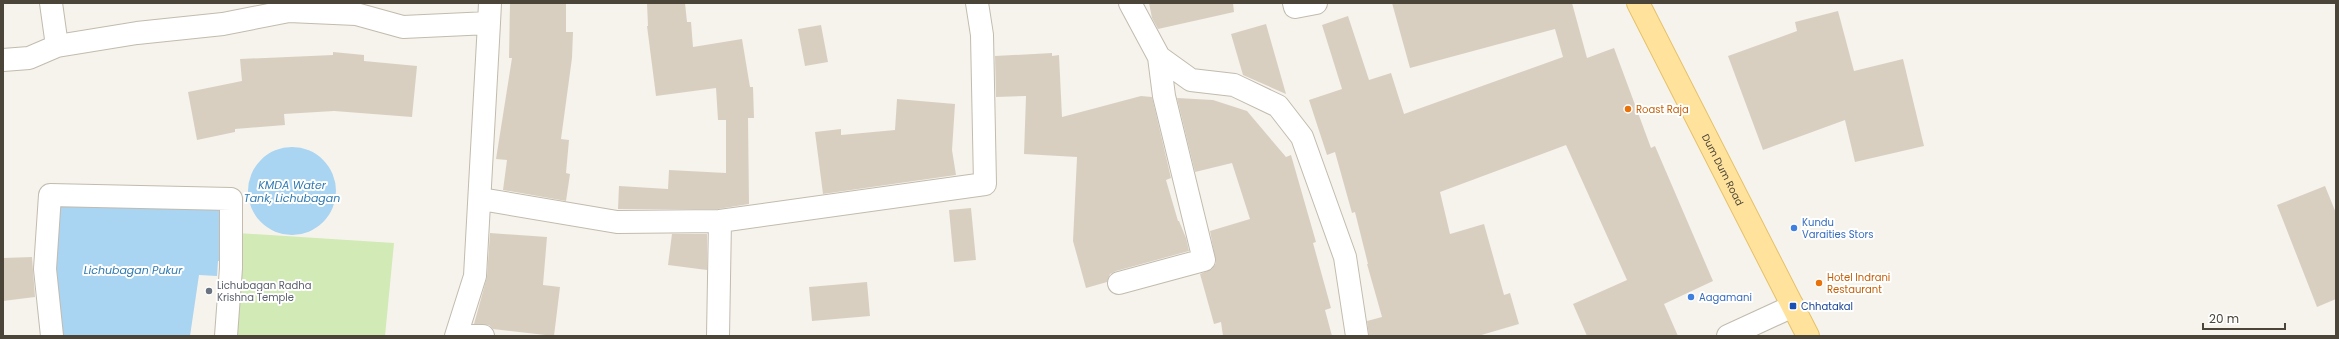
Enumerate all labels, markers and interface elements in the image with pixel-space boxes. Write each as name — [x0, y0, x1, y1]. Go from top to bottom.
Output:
place label: Roast Raja — [1636, 102, 1689, 117]
marker: Roast Raja — [1623, 104, 1633, 114]
street label: Dum Dum Road — [1698, 131, 1748, 208]
water label: KMDA Water Tank, Lichubagan — [244, 177, 340, 206]
place label: Kundu Varaities Stors — [1802, 215, 1874, 242]
marker: Kundu Varaities Stors — [1789, 223, 1799, 233]
water label: Lichubagan Pukur — [84, 262, 183, 278]
place label: Hotel Indrani Restaurant — [1827, 270, 1890, 297]
place label: Lichubagan Radha Krishna Temple — [217, 278, 312, 305]
marker: Hotel Indrani Restaurant — [1814, 278, 1824, 288]
marker: Lichubagan Radha Krishna Temple — [204, 286, 214, 296]
place label: Aagamani — [1699, 290, 1752, 305]
marker: Aagamani — [1686, 292, 1696, 302]
place label: Chhatakal — [1801, 299, 1853, 314]
marker: Chhatakal — [1788, 301, 1798, 311]
scale bar — [2203, 305, 2285, 331]
text: 20 m — [2209, 310, 2239, 327]

